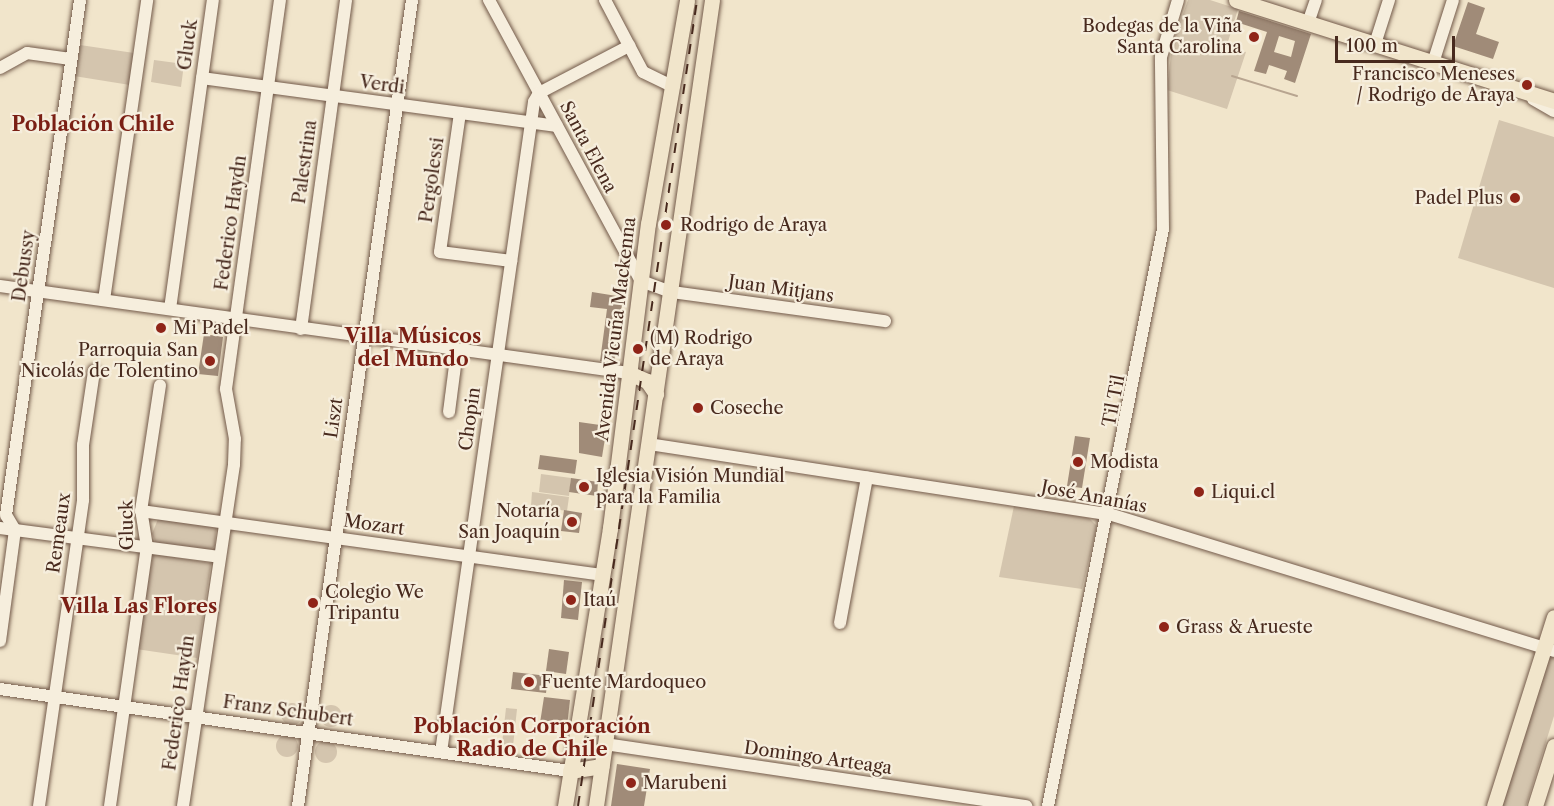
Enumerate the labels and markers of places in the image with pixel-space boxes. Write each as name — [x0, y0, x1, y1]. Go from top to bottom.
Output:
place label: Bodegas de la Viña Santa Carolina — [1081, 16, 1242, 58]
marker: Bodegas de la Viña Santa Carolina — [1247, 30, 1261, 44]
place label: Francisco Meneses / Rodrigo de Araya — [1352, 64, 1515, 106]
marker: Francisco Meneses / Rodrigo de Araya — [1520, 78, 1534, 92]
place label: Padel Plus — [1415, 187, 1503, 209]
marker: Padel Plus — [1508, 191, 1522, 205]
place label: Rodrigo de Araya — [680, 214, 828, 236]
marker: Rodrigo de Araya — [657, 216, 675, 234]
place label: Mi Padel — [173, 317, 249, 339]
marker: Mi Padel — [154, 321, 168, 335]
place label: (M) Rodrigo de Araya — [650, 328, 752, 370]
place label: Parroquia San Nicolás de Tolentino — [20, 340, 198, 382]
marker: (M) Rodrigo de Araya — [631, 342, 645, 356]
marker: Parroquia San Nicolás de Tolentino — [203, 354, 217, 368]
place label: Coseche — [710, 397, 784, 419]
marker: Coseche — [691, 401, 705, 415]
place label: Modista — [1090, 451, 1159, 473]
marker: Modista — [1071, 455, 1085, 469]
place label: Iglesia Visión Mundial para la Familia — [596, 466, 785, 508]
marker: Iglesia Visión Mundial para la Familia — [577, 480, 591, 494]
place label: Liqui.cl — [1211, 481, 1275, 503]
marker: Liqui.cl — [1192, 485, 1206, 499]
place label: Notaría San Joaquín — [458, 501, 560, 544]
marker: Notaría San Joaquín — [565, 515, 579, 529]
place label: Colegio We Tripantu — [325, 582, 424, 624]
place label: Itaú — [583, 589, 616, 611]
marker: Itaú — [564, 593, 578, 607]
marker: Colegio We Tripantu — [306, 596, 320, 610]
place label: Grass & Arueste — [1176, 616, 1314, 638]
marker: Grass & Arueste — [1157, 620, 1171, 634]
place label: Fuente Mardoqueo — [541, 671, 706, 693]
marker: Fuente Mardoqueo — [522, 675, 536, 689]
place label: Marubeni — [643, 772, 727, 794]
marker: Marubeni — [624, 776, 638, 790]

